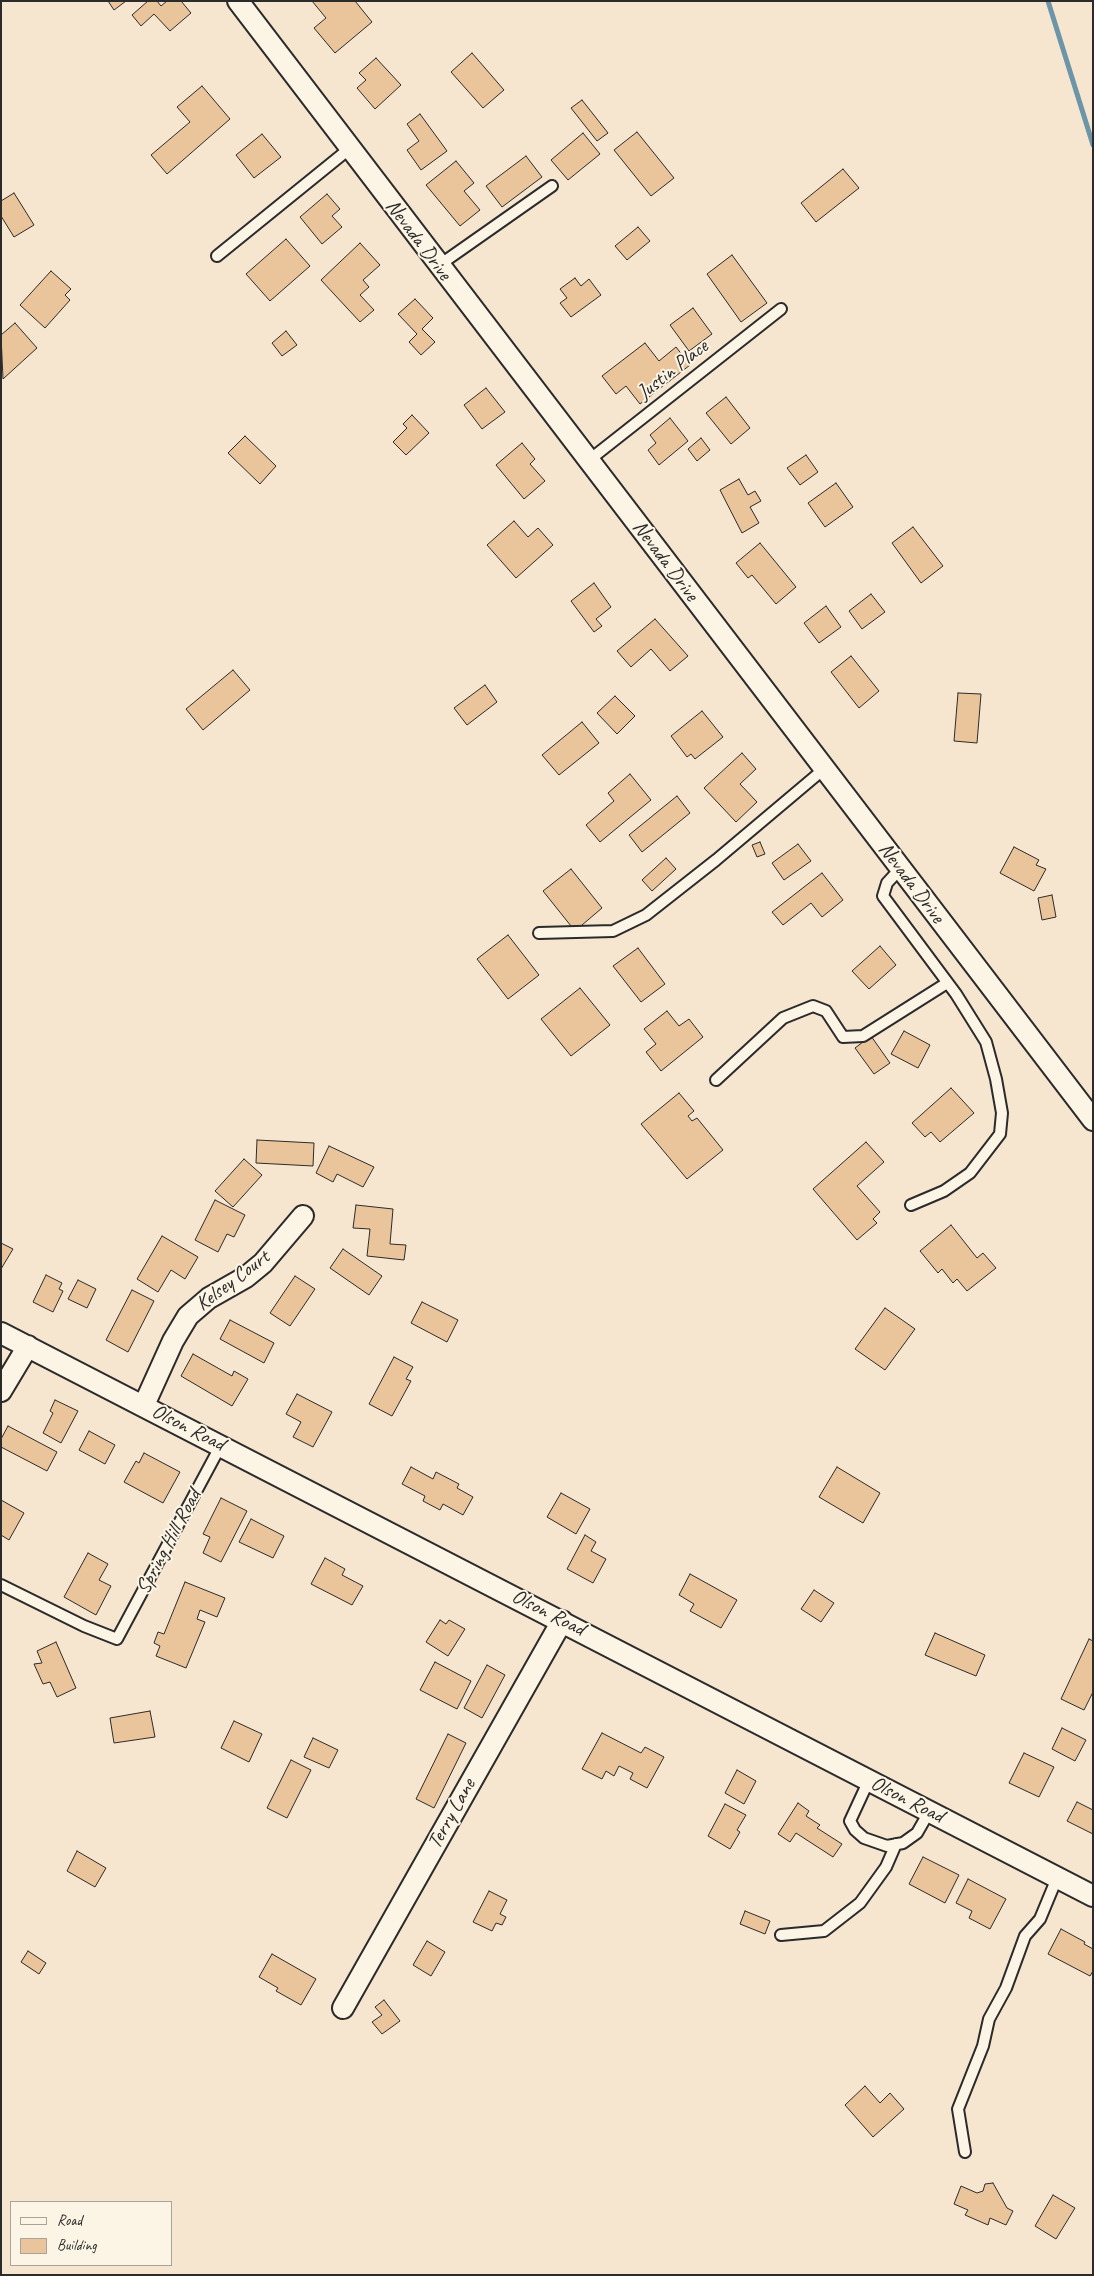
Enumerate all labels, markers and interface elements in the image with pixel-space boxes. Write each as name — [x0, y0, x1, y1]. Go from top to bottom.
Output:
street label: Nevada Drive — [379, 195, 457, 285]
street label: Justin Place — [632, 334, 714, 406]
street label: Nevada Drive — [626, 516, 704, 606]
street label: Nevada Drive — [872, 838, 950, 928]
street label: Kelsey Court — [191, 1245, 275, 1317]
street label: Olson Road — [147, 1399, 229, 1457]
street label: Spring Hill Road — [131, 1485, 207, 1599]
street label: Olson Road — [507, 1584, 589, 1642]
street label: Olson Road — [866, 1771, 948, 1829]
street label: Terry Lane — [422, 1775, 482, 1853]
legend — [10, 2201, 172, 2266]
text: Road — [57, 2211, 82, 2230]
text: Building — [57, 2236, 96, 2255]

